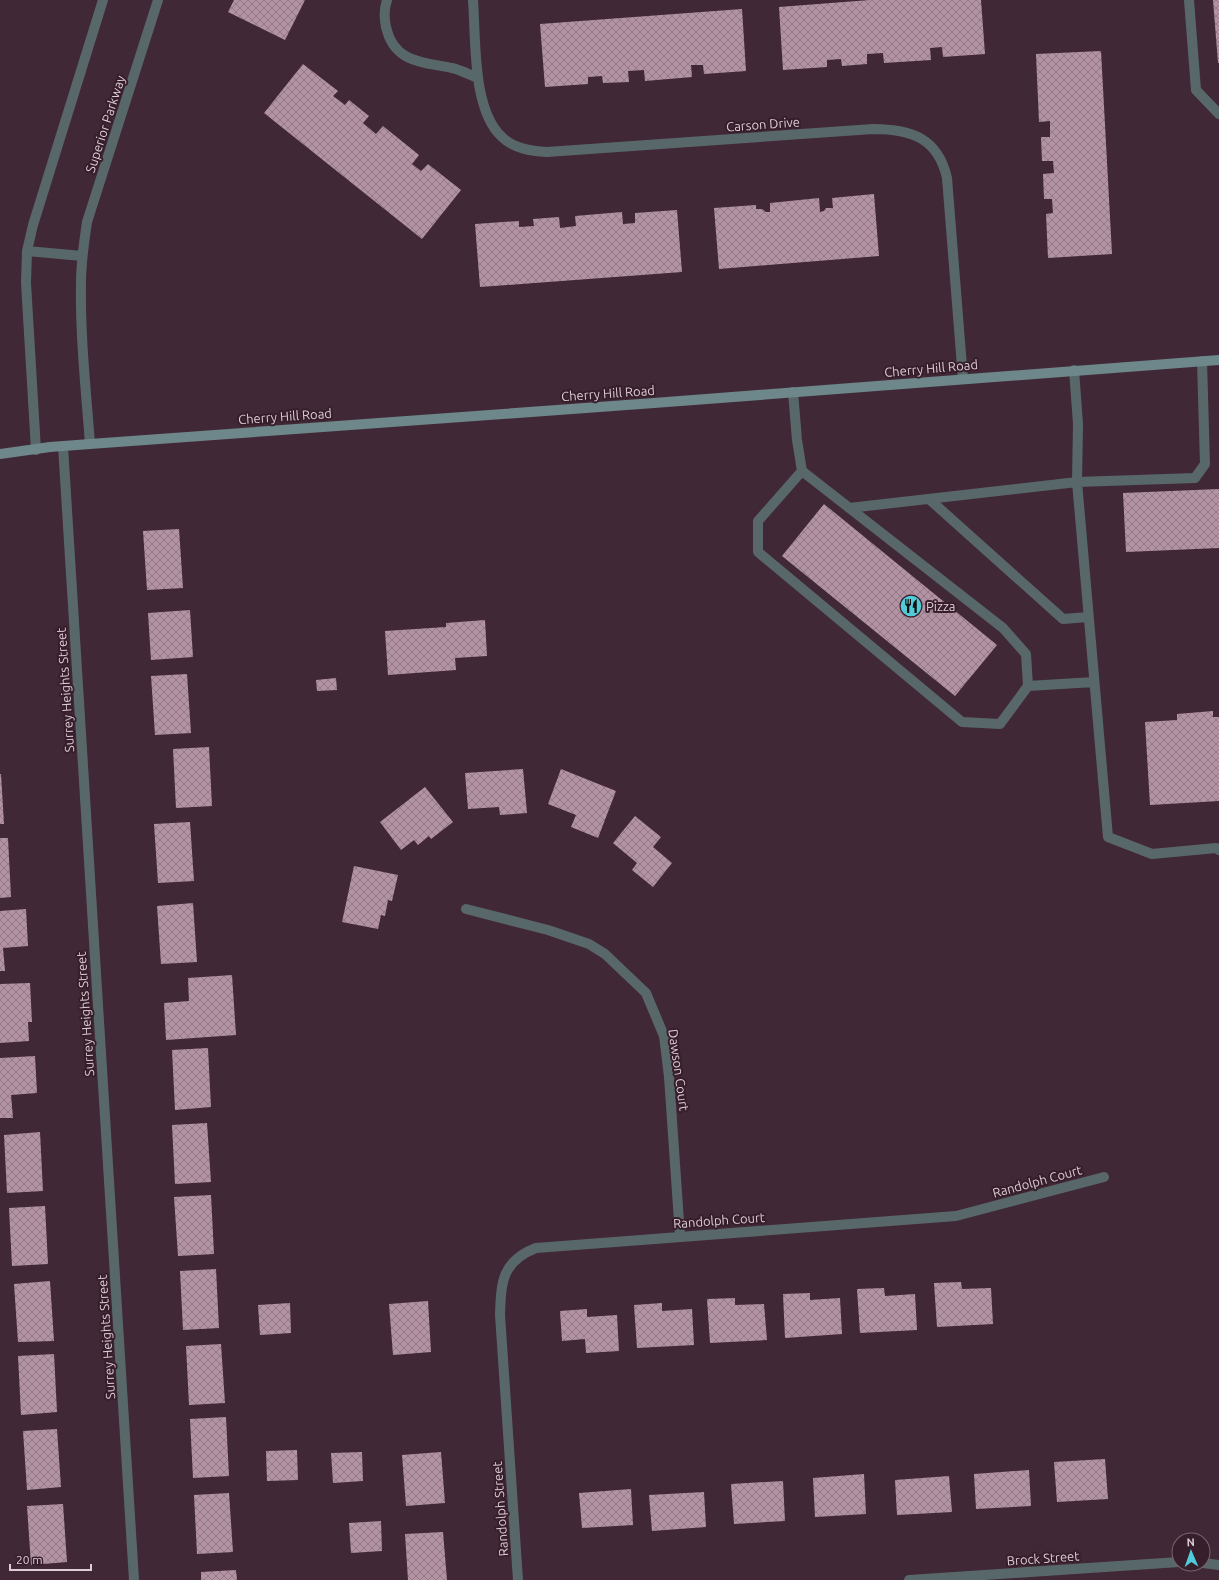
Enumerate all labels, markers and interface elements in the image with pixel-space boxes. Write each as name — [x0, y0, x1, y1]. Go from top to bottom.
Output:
street label: Superior Parkway — [83, 74, 127, 174]
street label: Carson Drive — [726, 114, 800, 134]
street label: Cherry Hill Road — [884, 357, 978, 379]
street label: Cherry Hill Road — [561, 383, 655, 403]
street label: Cherry Hill Road — [238, 406, 332, 426]
restaurant icon: Pizza — [898, 593, 924, 619]
place label: Pizza — [926, 599, 956, 613]
street label: Surrey Heights Street — [54, 627, 76, 753]
street label: Surrey Heights Street — [74, 951, 96, 1077]
street label: Dawson Court — [666, 1028, 692, 1112]
street label: Randolph Court — [991, 1162, 1083, 1200]
street label: Randolph Court — [673, 1210, 765, 1230]
street label: Surrey Heights Street — [95, 1274, 117, 1400]
street label: Randolph Street — [490, 1461, 510, 1557]
north arrow — [1171, 1532, 1211, 1572]
text: N — [1186, 1536, 1195, 1548]
scale bar — [10, 1546, 91, 1572]
street label: Brock Street — [1006, 1548, 1080, 1568]
text: 20 m — [16, 1553, 43, 1566]

